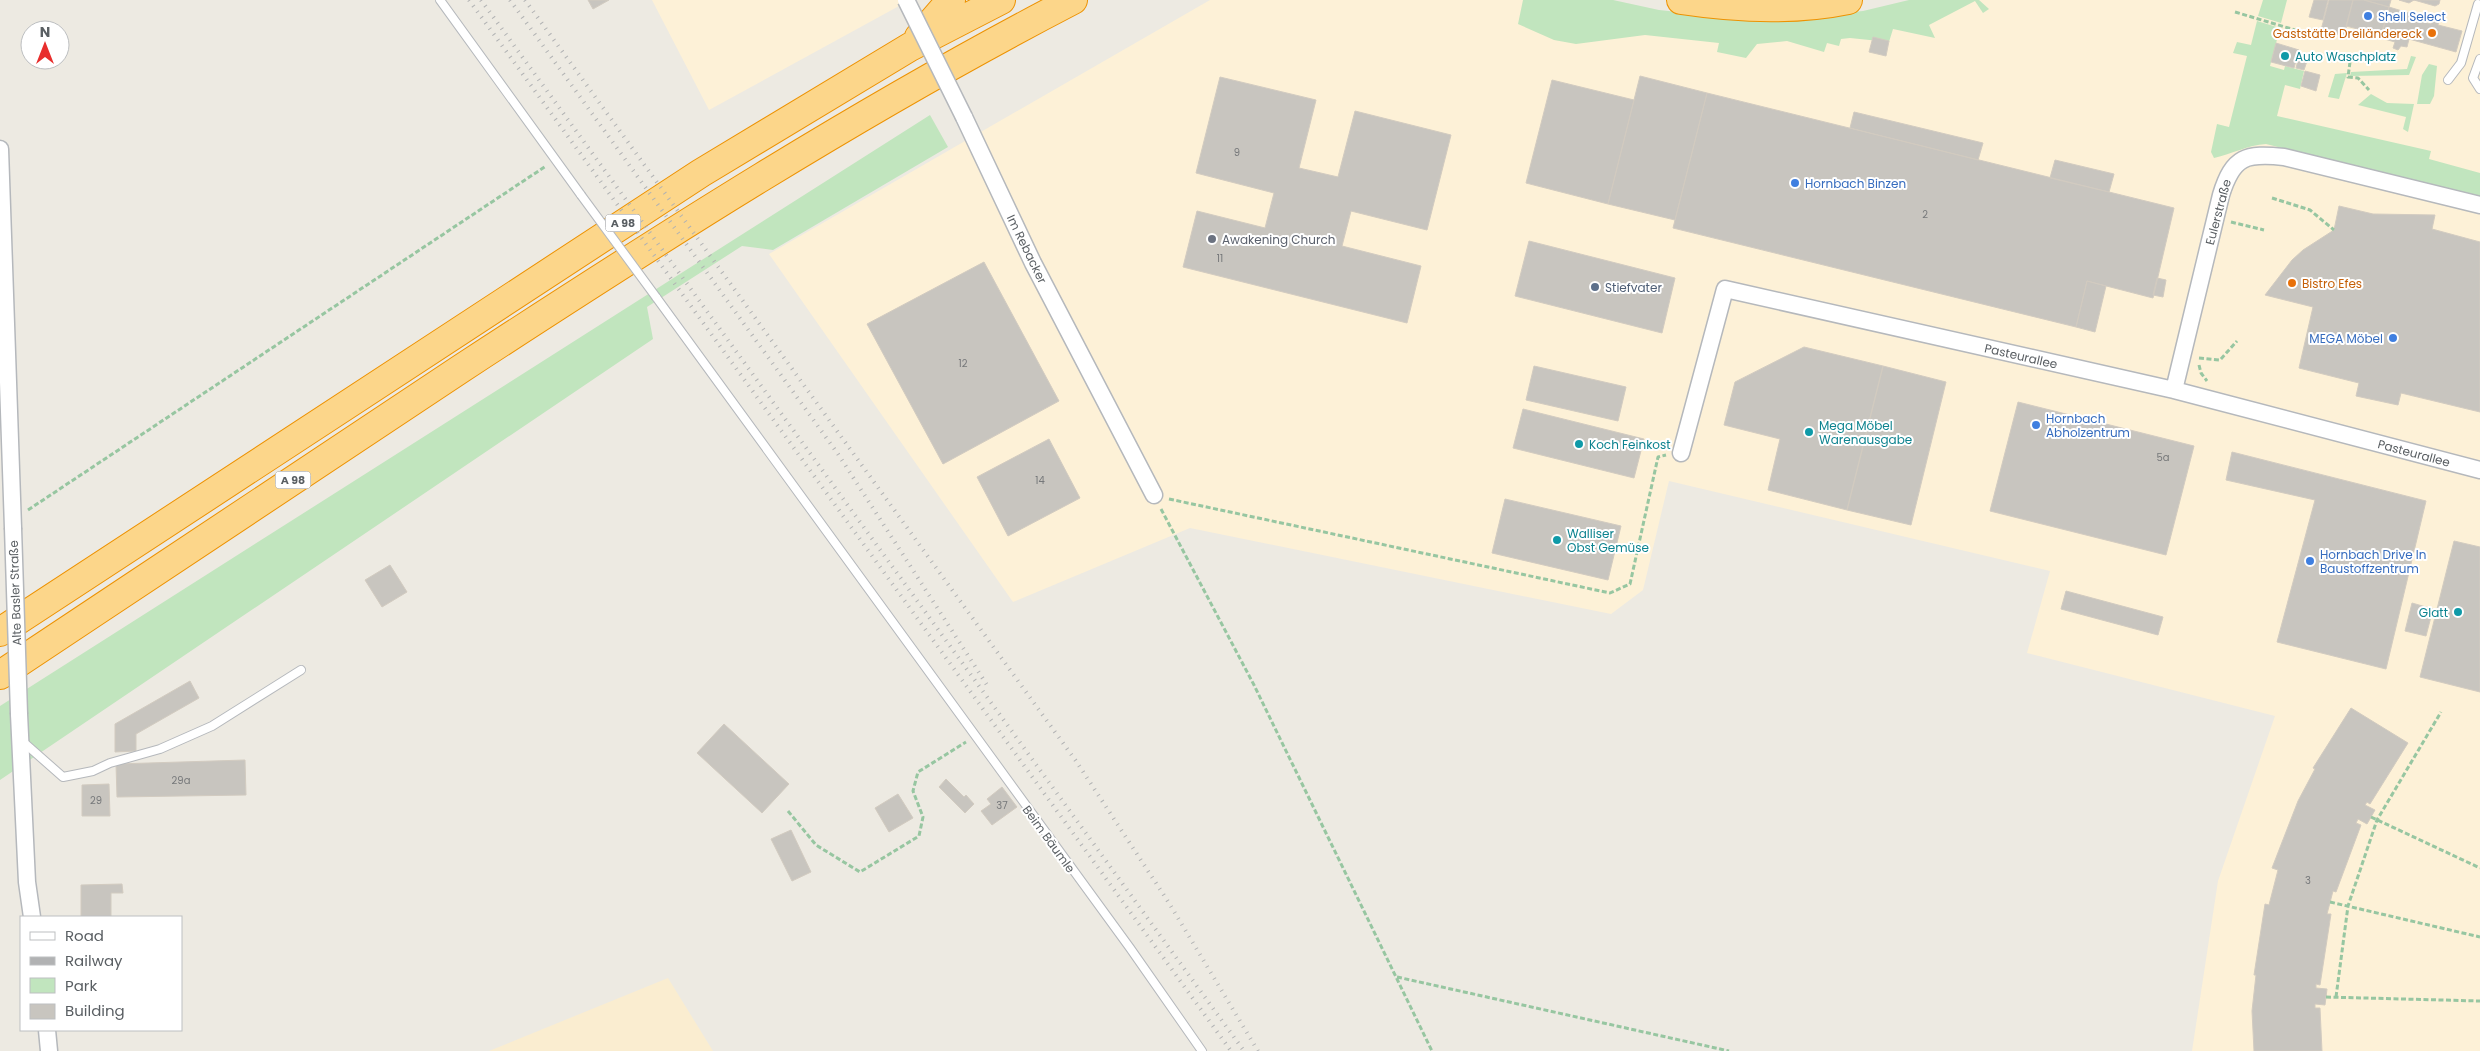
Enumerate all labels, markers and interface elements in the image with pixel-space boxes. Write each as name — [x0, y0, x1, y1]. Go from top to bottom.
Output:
place label: Shell Select — [2378, 8, 2446, 25]
marker: Shell Select — [2362, 10, 2374, 22]
north arrow — [20, 20, 70, 70]
text: N — [40, 22, 50, 42]
place label: Gaststätte Dreiländereck — [2273, 25, 2423, 42]
marker: Gaststätte Dreiländereck — [2426, 27, 2438, 39]
place label: Auto Waschplatz — [2295, 48, 2396, 65]
marker: Auto Waschplatz — [2279, 50, 2291, 62]
house number: 9 — [1234, 145, 1240, 160]
place label: Hornbach Binzen — [1805, 175, 1906, 192]
marker: Hornbach Binzen — [1789, 177, 1801, 189]
street label: Eulerstraße — [2201, 177, 2235, 247]
house number: 2 — [1922, 207, 1928, 222]
street label: Im Rebacker — [1003, 212, 1051, 287]
road number: A 98 — [606, 214, 640, 232]
place label: Awakening Church — [1222, 231, 1335, 248]
marker: Awakening Church — [1206, 233, 1218, 245]
house number: 11 — [1217, 251, 1223, 266]
place label: Bistro Efes — [2302, 275, 2362, 292]
marker: Bistro Efes — [2286, 277, 2298, 289]
place label: Stiefvater — [1605, 279, 1662, 296]
marker: Stiefvater — [1589, 281, 1601, 293]
place label: MEGA Möbel — [2309, 330, 2383, 347]
marker: MEGA Möbel — [2387, 332, 2399, 344]
street label: Pasteurallee — [1983, 339, 2059, 373]
house number: 12 — [959, 356, 968, 371]
place label: Hornbach Abholzentrum — [2046, 410, 2130, 441]
place label: Mega Möbel Warenausgabe — [1819, 417, 1912, 448]
marker: Hornbach Abholzentrum — [2030, 419, 2042, 431]
marker: Mega Möbel Warenausgabe — [1803, 426, 1815, 438]
street label: Pasteurallee — [2376, 435, 2452, 471]
place label: Koch Feinkost — [1589, 436, 1671, 453]
marker: Koch Feinkost — [1573, 438, 1585, 450]
house number: 5a — [2156, 450, 2170, 465]
road number: A 98 — [276, 472, 310, 488]
house number: 14 — [1035, 473, 1045, 488]
place label: Walliser Obst Gemüse — [1567, 525, 1649, 556]
marker: Walliser Obst Gemüse — [1551, 534, 1563, 546]
street label: Alte Basler Straße — [5, 540, 25, 646]
place label: Hornbach Drive In Baustoffzentrum — [2320, 546, 2426, 577]
marker: Hornbach Drive In Baustoffzentrum — [2304, 555, 2316, 567]
place label: Glatt — [2419, 604, 2448, 621]
marker: Glatt — [2452, 606, 2464, 618]
house number: 29a — [172, 773, 190, 788]
house number: 29 — [90, 793, 102, 808]
house number: 37 — [996, 798, 1008, 813]
street label: Beim Bäumle — [1019, 802, 1079, 876]
house number: 3 — [2305, 873, 2311, 888]
legend — [20, 916, 182, 1031]
text: Road — [65, 925, 104, 946]
text: Railway — [65, 950, 123, 971]
text: Park — [65, 975, 97, 996]
text: Building — [65, 1000, 125, 1021]

